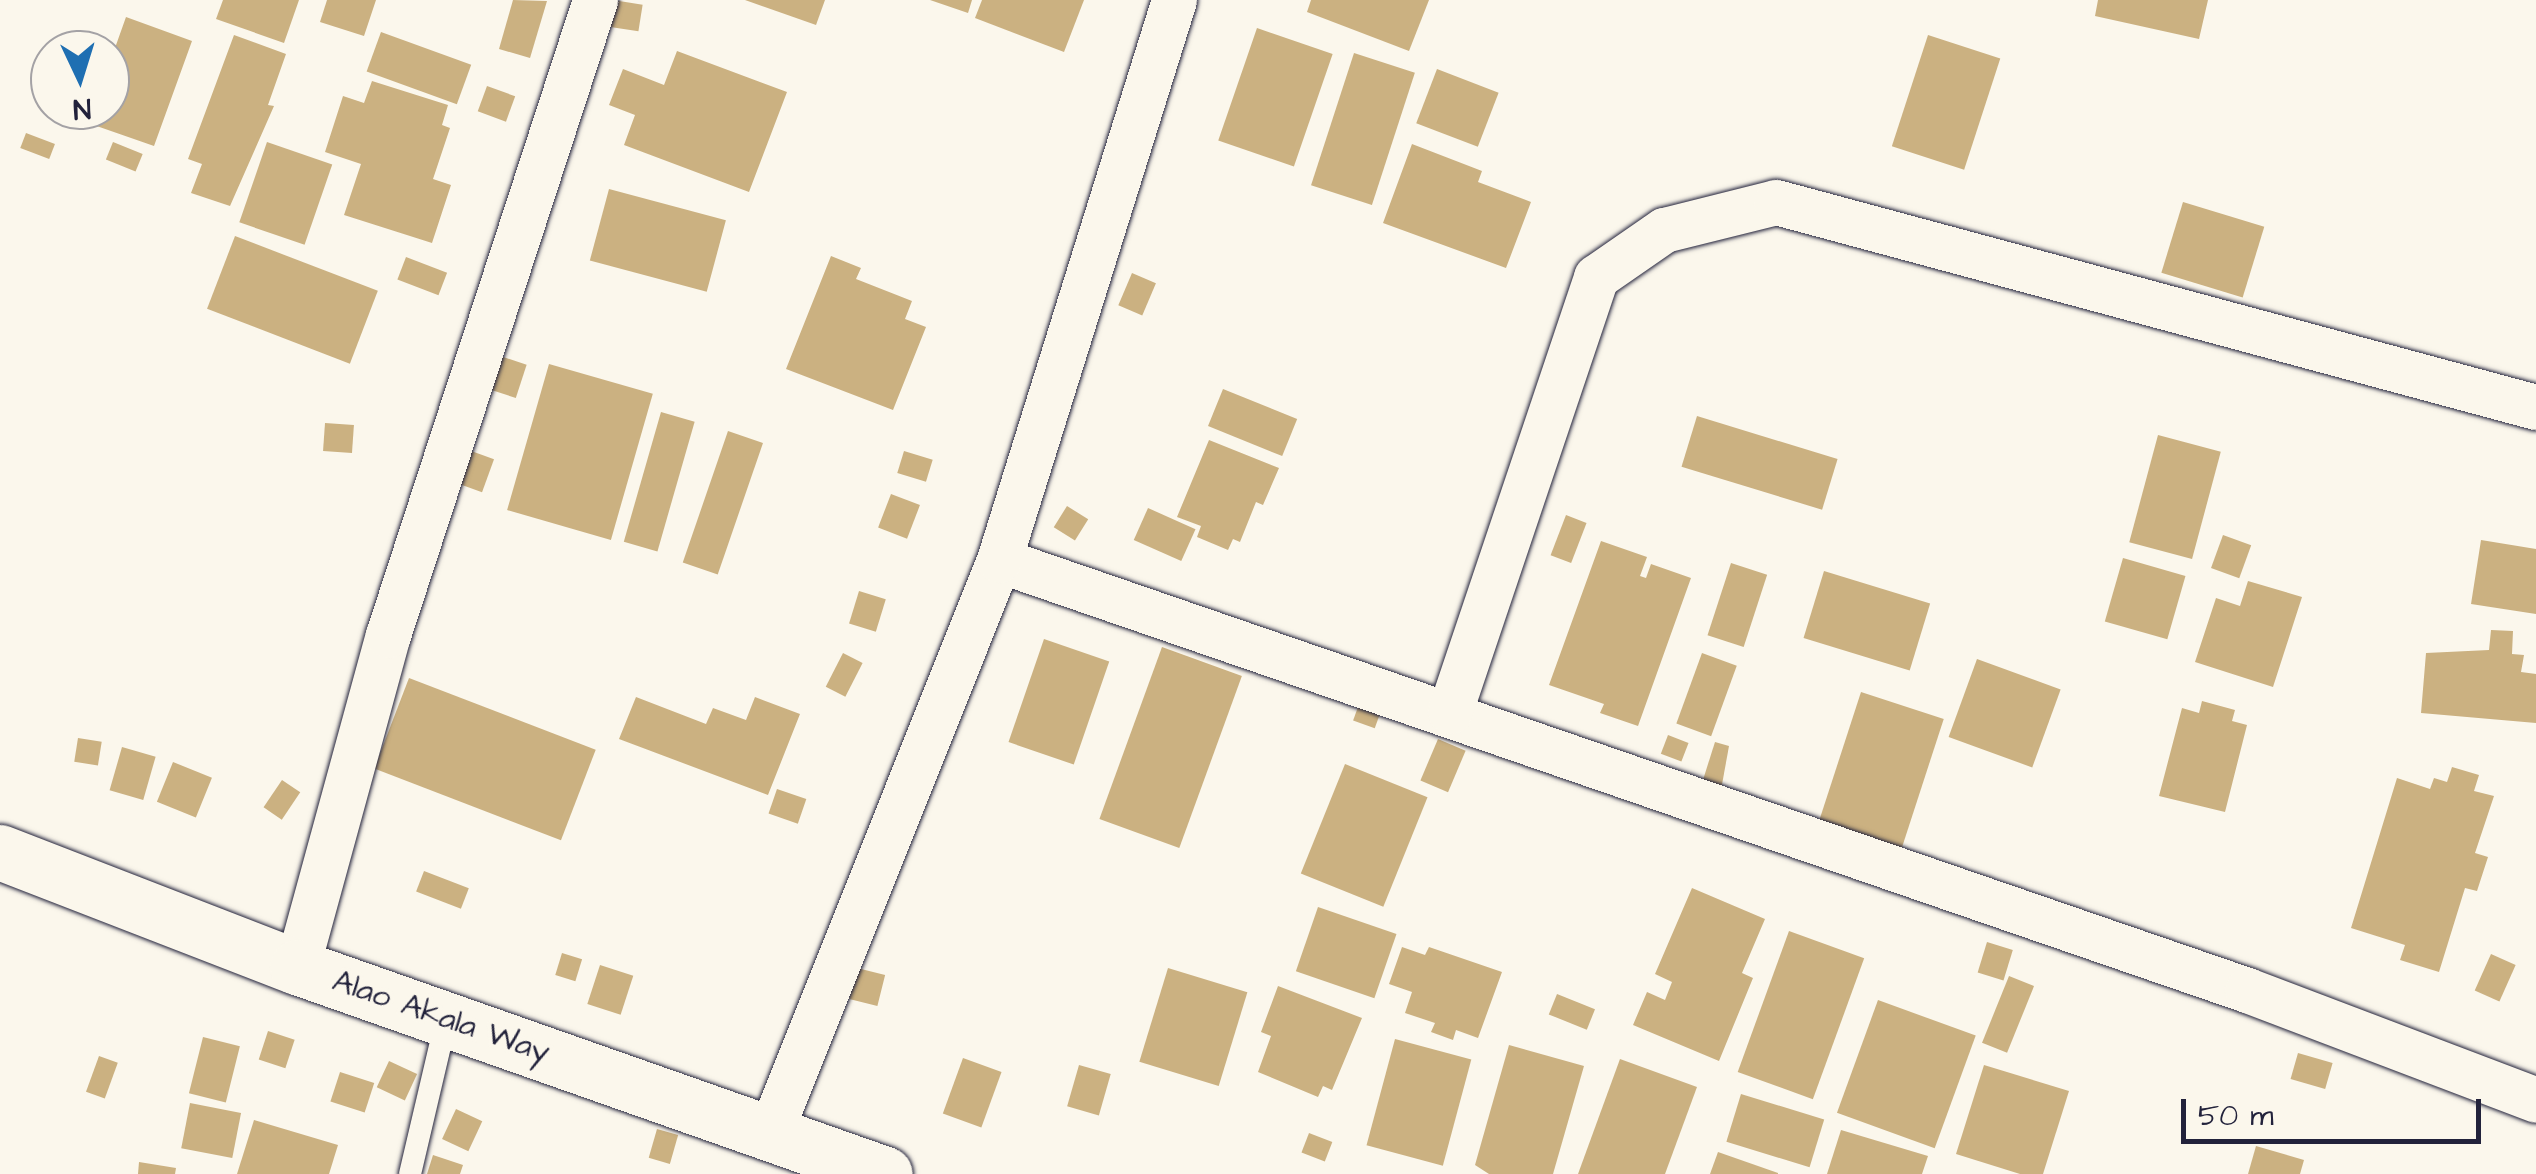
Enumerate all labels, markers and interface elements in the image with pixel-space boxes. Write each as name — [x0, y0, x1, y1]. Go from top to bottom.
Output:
north arrow — [30, 30, 130, 130]
text: N — [72, 88, 92, 128]
street label: Alao Akala Way — [327, 962, 555, 1072]
scale bar — [2186, 1079, 2486, 1141]
text: 50 m — [2198, 1095, 2274, 1137]

